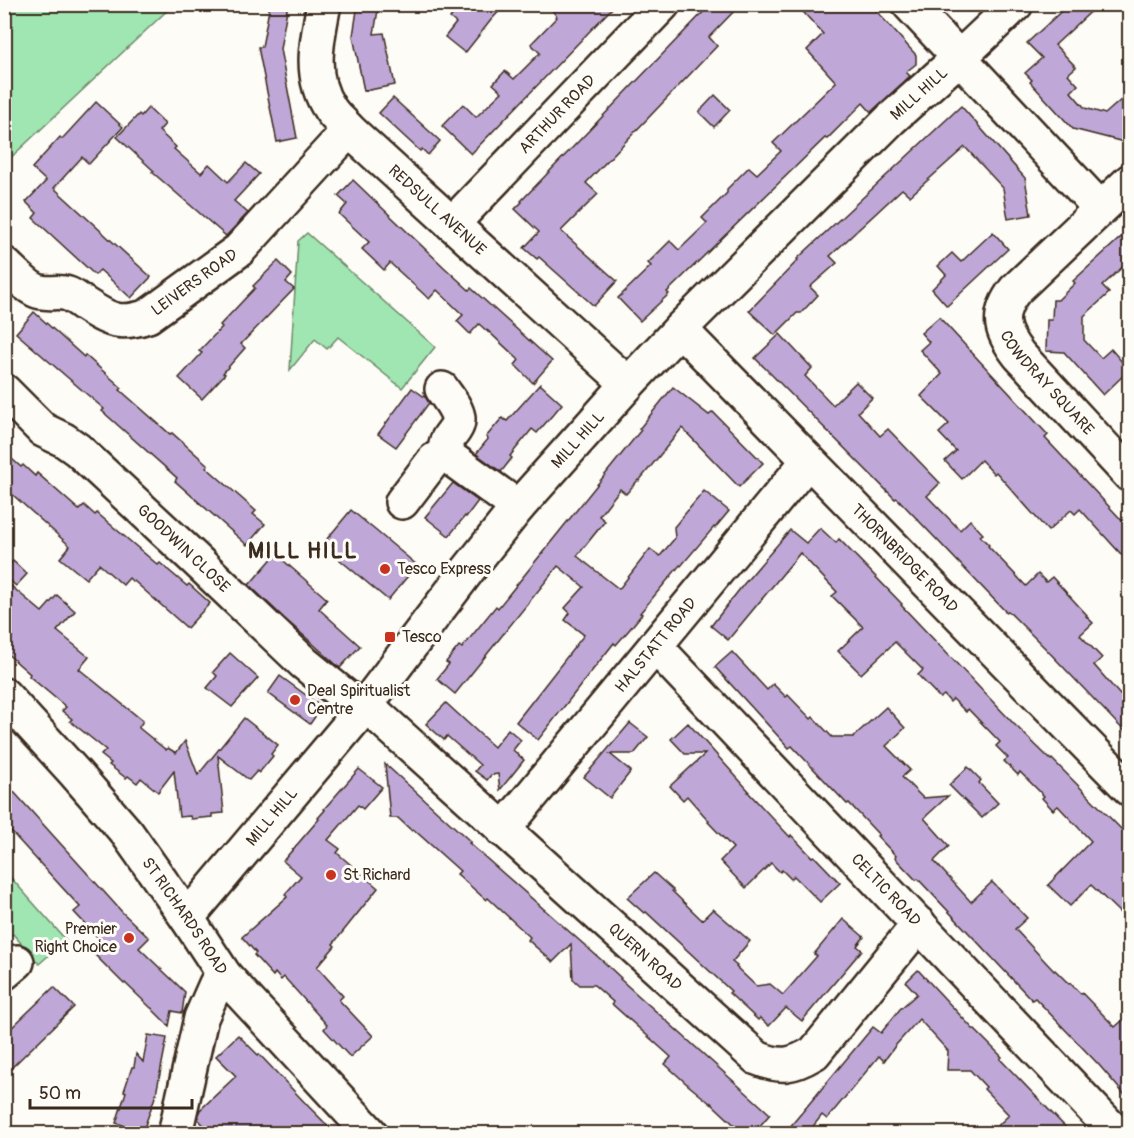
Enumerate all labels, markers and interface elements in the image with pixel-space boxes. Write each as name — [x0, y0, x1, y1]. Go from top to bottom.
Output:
street label: MILL HILL — [886, 63, 952, 125]
street label: ARTHUR ROAD — [515, 71, 600, 158]
street label: REDSULL AVENUE — [384, 161, 490, 260]
street label: LEIVERS ROAD — [147, 244, 242, 320]
street label: COWDRAY SQUARE — [995, 327, 1098, 439]
street label: MILL HILL — [547, 407, 609, 473]
street label: GOODWIN CLOSE — [133, 500, 234, 597]
street label: THORNBRIDGE ROAD — [847, 500, 962, 617]
district label: MILL HILL — [248, 537, 358, 565]
place label: Tesco Express — [397, 559, 491, 579]
marker: Tesco Express — [378, 562, 392, 576]
street label: HALSTATT ROAD — [611, 593, 701, 697]
place label: Tesco — [402, 627, 442, 647]
marker: Tesco — [383, 630, 397, 644]
place label: Deal Spiritualist Centre — [307, 681, 411, 719]
marker: Deal Spiritualist Centre — [288, 693, 302, 707]
street label: MILL HILL — [242, 784, 302, 850]
street label: CELTIC ROAD — [847, 850, 925, 930]
street label: ST RICHARDS ROAD — [137, 854, 232, 979]
place label: St Richard — [343, 865, 411, 885]
marker: St Richard — [324, 868, 338, 882]
place label: Premier Right Choice — [34, 919, 117, 957]
street label: QUERN ROAD — [604, 919, 686, 995]
marker: Premier Right Choice — [122, 931, 136, 945]
scale bar — [30, 1072, 192, 1110]
text: 50 m — [39, 1082, 81, 1105]

